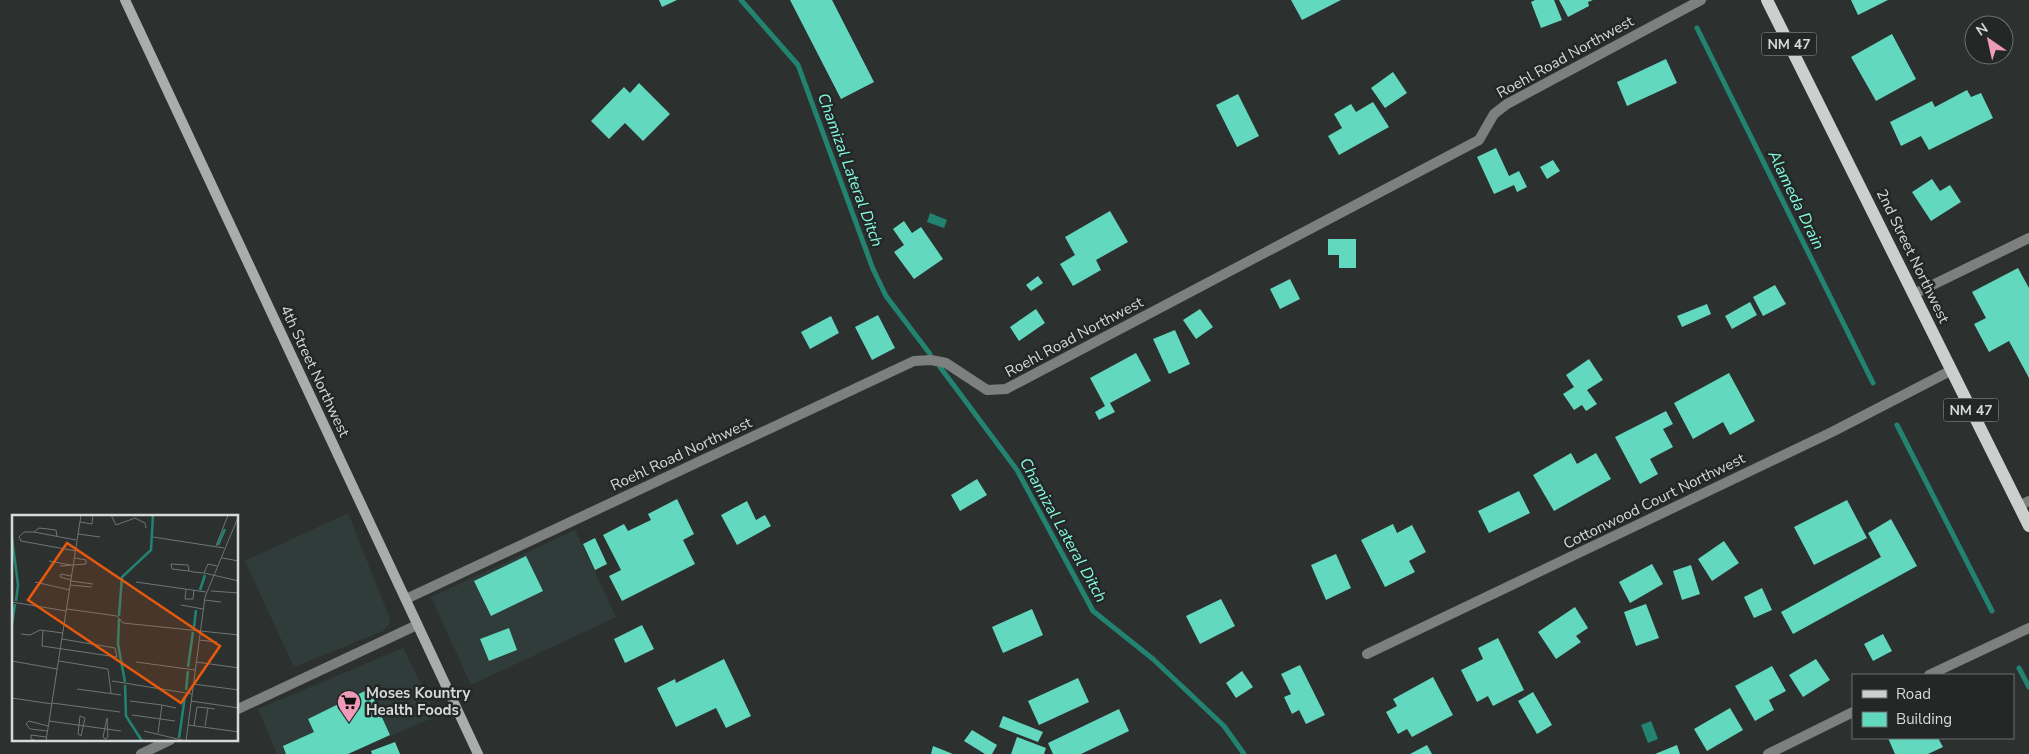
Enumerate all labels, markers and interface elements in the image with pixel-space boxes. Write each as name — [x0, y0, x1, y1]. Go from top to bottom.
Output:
street label: Roehl Road Northwest — [1493, 11, 1638, 103]
north arrow — [1964, 15, 2014, 65]
text: N — [1972, 19, 1992, 40]
road number: NM 47 — [1762, 33, 1816, 56]
water label: Chamizal Lateral Ditch — [812, 90, 888, 250]
water label: Alameda Drain — [1762, 146, 1830, 253]
street label: 2nd Street Northwest — [1872, 186, 1954, 327]
street label: Roehl Road Northwest — [1002, 292, 1147, 382]
street label: 4th Street Northwest — [276, 302, 355, 441]
road number: NM 47 — [1944, 398, 1998, 422]
street label: Roehl Road Northwest — [607, 412, 755, 496]
street label: Cottonwood Court Northwest — [1560, 448, 1749, 554]
water label: Chamizal Lateral Ditch — [1014, 454, 1112, 606]
inset map — [12, 515, 239, 742]
legend — [1852, 674, 2014, 739]
place label: Moses Kountry Health Foods — [366, 683, 470, 720]
text: Road — [1896, 684, 1931, 704]
supermarket icon: Moses Kountry Health Foods — [336, 689, 362, 723]
text: Building — [1896, 709, 1952, 729]

